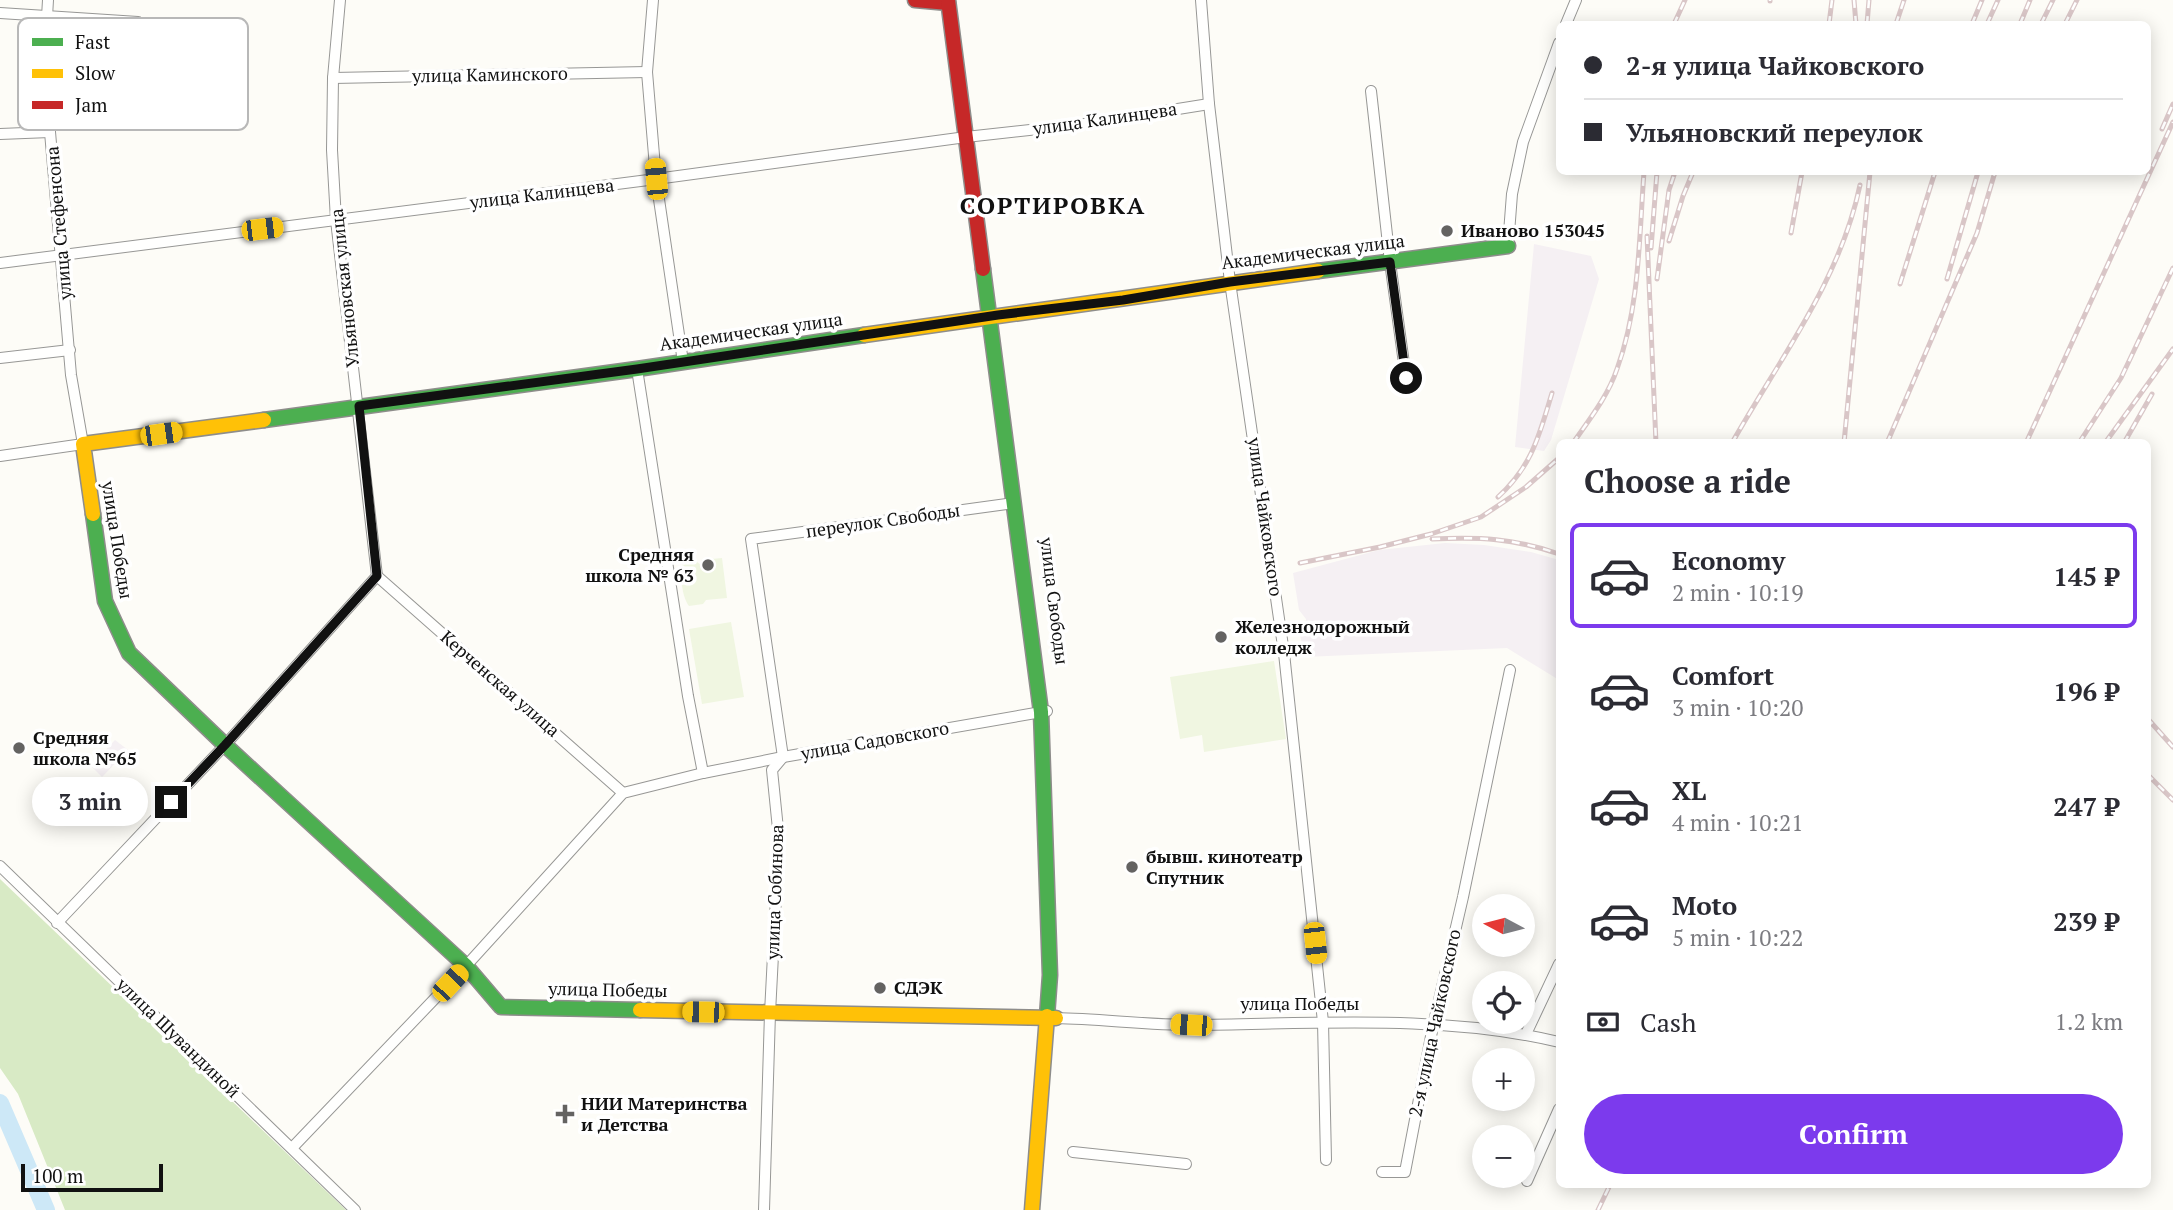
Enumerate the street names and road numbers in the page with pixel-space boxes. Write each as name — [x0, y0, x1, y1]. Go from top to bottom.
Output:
street label: улица Каминского — [411, 61, 568, 87]
street label: улица Калинцева — [1030, 96, 1178, 140]
street label: улица Стефенсона — [39, 145, 77, 302]
street label: улица Калинцева — [467, 172, 615, 214]
street label: Ульяновская улица — [324, 208, 364, 369]
street label: Академическая улица — [1220, 228, 1406, 274]
street label: Академическая улица — [658, 306, 844, 356]
street label: улица Чайковского — [1243, 435, 1289, 598]
street label: улица Победы — [97, 478, 139, 601]
street label: переулок Свободы — [804, 497, 962, 543]
street label: улица Свободы — [1035, 535, 1075, 666]
street label: Керченская улица — [436, 625, 565, 742]
street label: улица Садовского — [798, 715, 951, 765]
street label: улица Собинова — [760, 824, 788, 961]
street label: 2-я улица Чайковского — [1402, 927, 1466, 1119]
street label: улица Шувандиной — [111, 971, 246, 1102]
street label: улица Победы — [547, 976, 668, 1002]
street label: улица Победы — [1239, 991, 1360, 1015]

